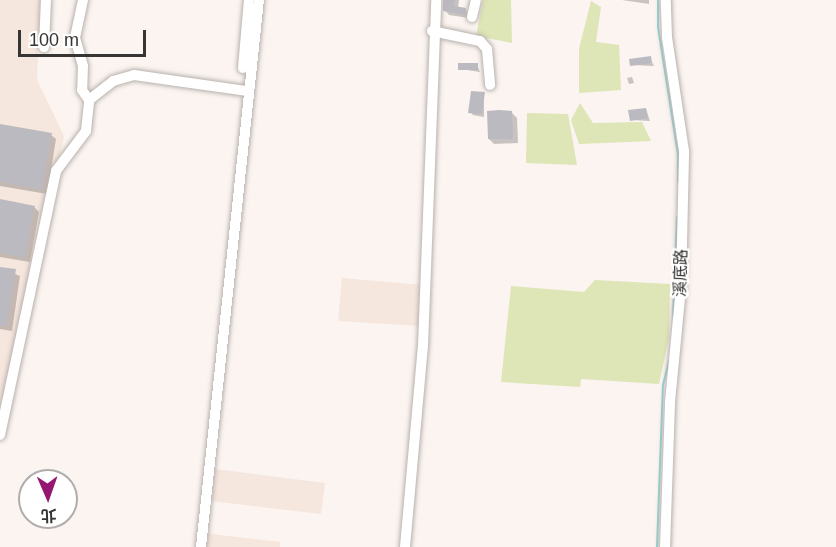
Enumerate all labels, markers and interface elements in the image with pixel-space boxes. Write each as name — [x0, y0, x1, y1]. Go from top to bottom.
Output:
scale bar — [21, 18, 148, 56]
text: 100 m — [29, 30, 79, 50]
street label: 溪底路 — [671, 249, 691, 297]
north arrow — [18, 469, 78, 529]
text: 北 — [40, 507, 57, 524]

